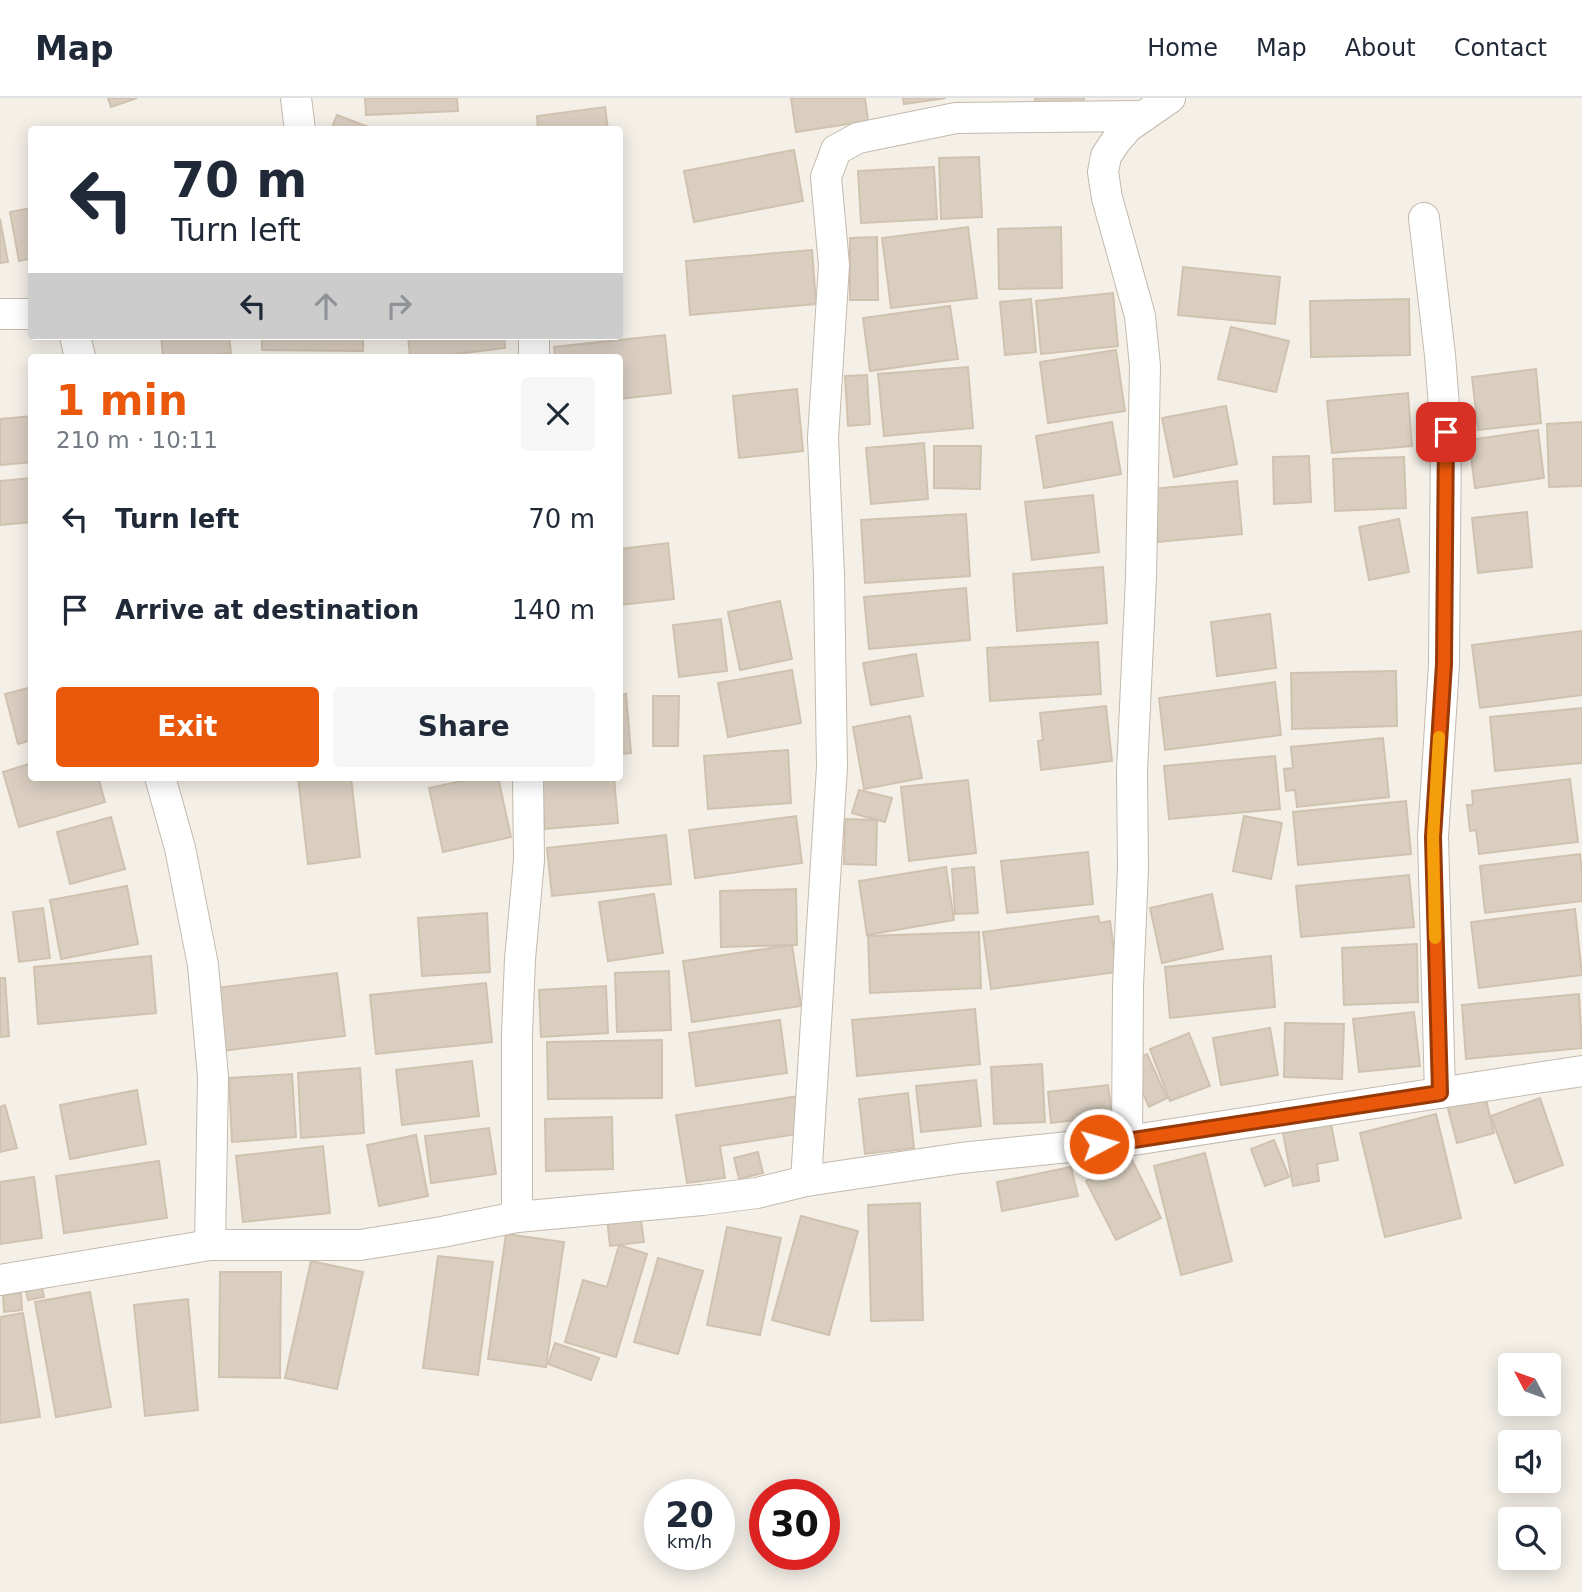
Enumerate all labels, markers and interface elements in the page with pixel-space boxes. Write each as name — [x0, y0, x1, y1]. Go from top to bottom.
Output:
text: Map — [35, 29, 114, 68]
text: Home — [1147, 34, 1218, 62]
text: Map — [1256, 34, 1307, 62]
text: About — [1345, 34, 1416, 62]
text: Contact — [1454, 34, 1547, 62]
text: 70 m — [171, 152, 307, 209]
icon: left — [56, 154, 147, 245]
text: Turn left — [171, 211, 301, 249]
icon: left — [234, 287, 272, 325]
icon: ahead — [307, 287, 345, 325]
icon: right — [380, 287, 418, 325]
text: 1 min — [56, 376, 188, 425]
button: close — [521, 377, 595, 451]
pin — [1416, 402, 1476, 462]
icon: arrive — [1427, 413, 1465, 451]
text: 210 m · 10:11 — [56, 427, 218, 453]
icon: left — [56, 500, 94, 538]
text: Turn left — [115, 504, 239, 534]
text: 70 m — [528, 504, 595, 534]
icon: arrive — [56, 591, 94, 629]
text: Arrive at destination — [115, 595, 419, 625]
text: 140 m — [512, 595, 595, 625]
button: Exit — [56, 687, 319, 767]
button: Share — [333, 687, 595, 767]
position arrow — [1062, 1107, 1136, 1181]
north arrow — [1498, 1353, 1561, 1416]
map controls — [1498, 1353, 1561, 1570]
button: sound — [1498, 1430, 1561, 1493]
speed limit sign: 30 — [749, 1479, 840, 1570]
text: 20 — [665, 1495, 714, 1535]
button: search — [1498, 1507, 1561, 1570]
text: km/h — [667, 1531, 712, 1552]

